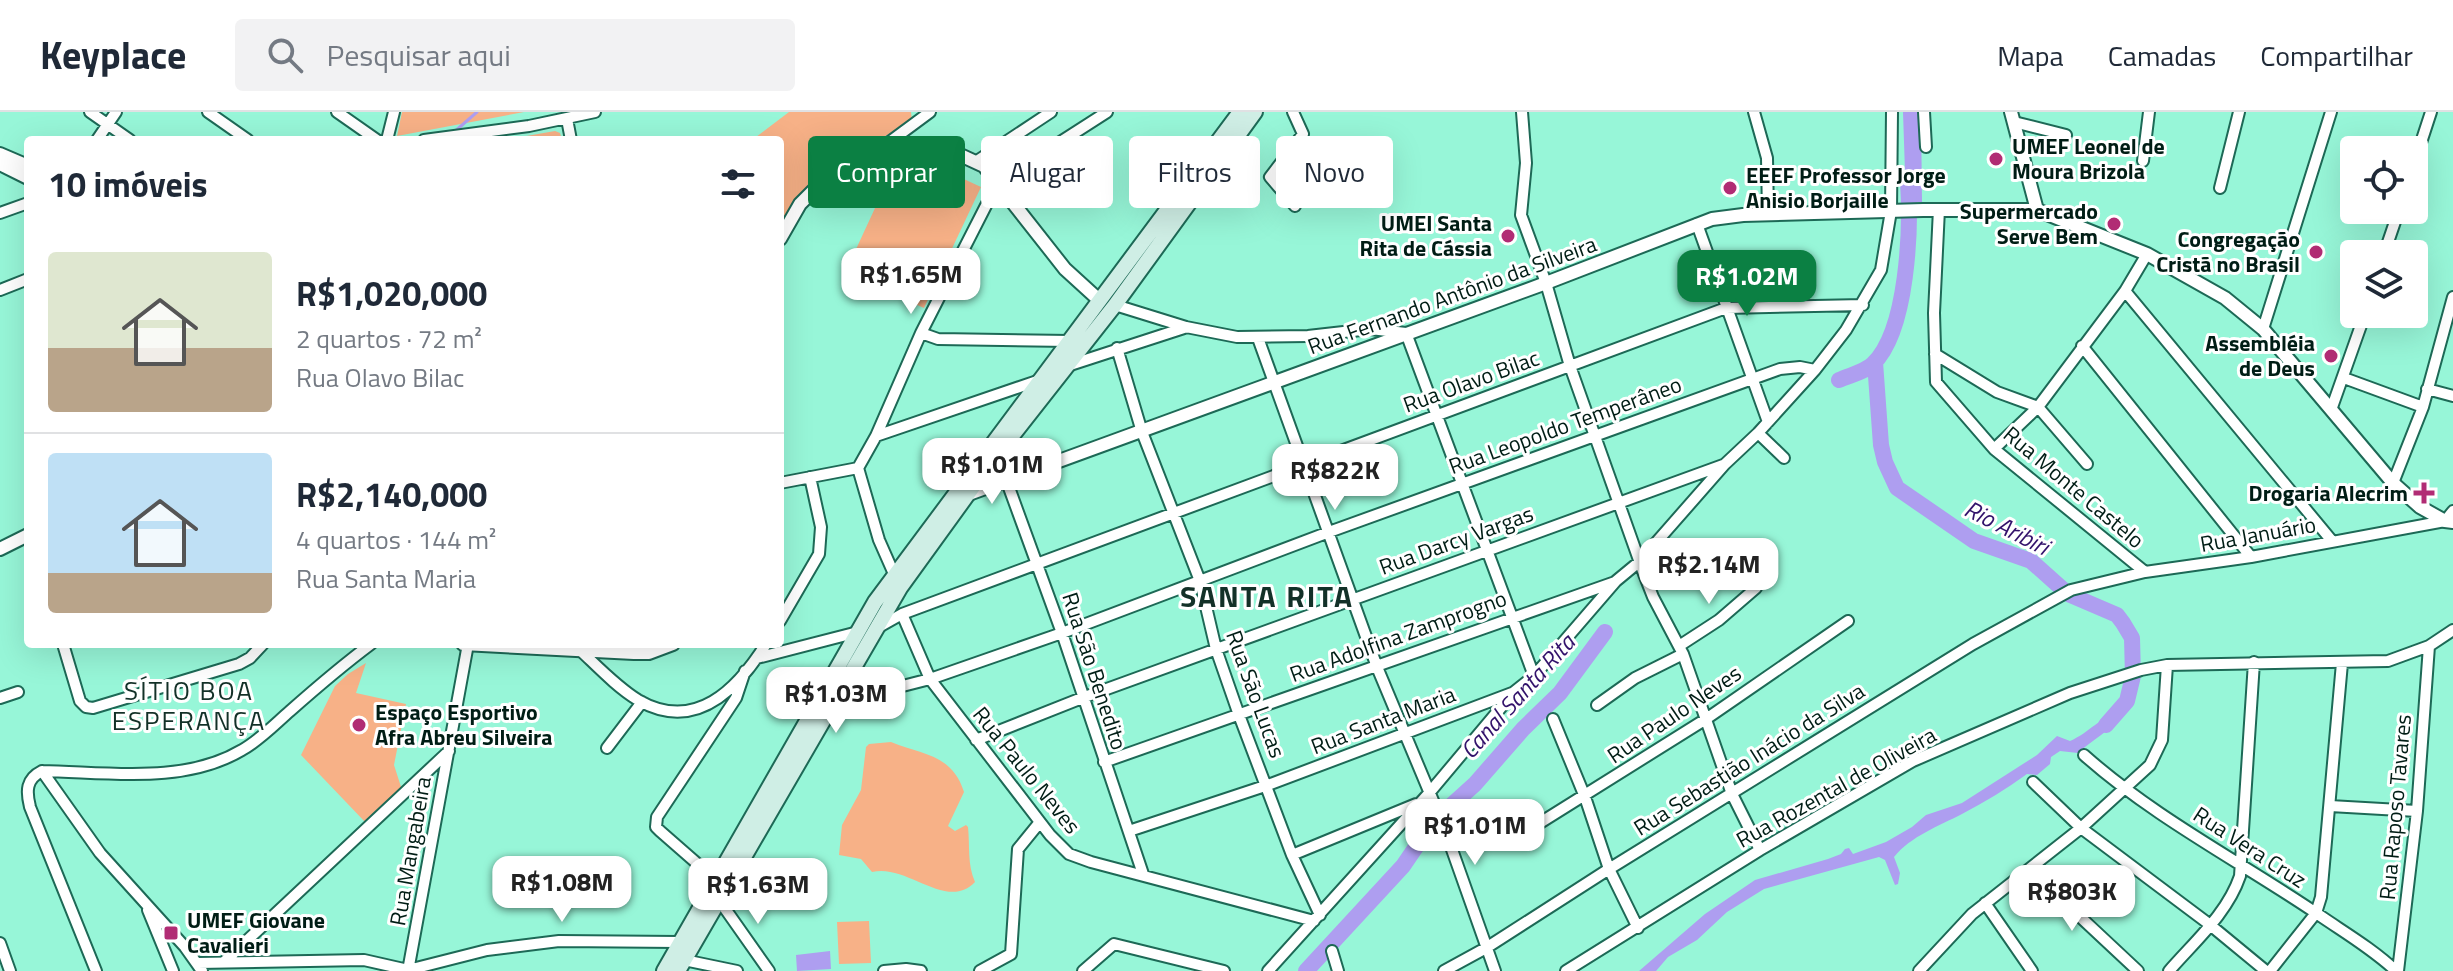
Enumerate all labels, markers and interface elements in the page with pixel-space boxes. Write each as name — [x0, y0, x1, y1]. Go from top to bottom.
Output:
search box — [235, 19, 795, 91]
text: Keyplace — [40, 26, 187, 84]
text: Pesquisar aqui — [327, 32, 511, 78]
icon: search — [263, 33, 307, 77]
text: Mapa — [1997, 34, 2064, 77]
text: Camadas — [2108, 34, 2216, 77]
text: Compartilhar — [2260, 34, 2413, 77]
place label: UMEF Leonel de Moura Brizola — [2012, 129, 2165, 188]
chip: Comprar — [808, 136, 965, 208]
chip: Alugar — [981, 136, 1113, 208]
chip: Filtros — [1129, 136, 1260, 208]
chip: Novo — [1276, 136, 1393, 208]
map controls — [2340, 136, 2428, 328]
button: locate — [2340, 136, 2428, 224]
marker: UMEF Leonel de Moura Brizola — [1987, 150, 2005, 168]
text: 10 imóveis — [48, 158, 208, 210]
place label: EEEF Professor Jorge Anisio Borjaille — [1746, 158, 1946, 217]
icon: filters — [716, 162, 760, 206]
marker: EEEF Professor Jorge Anisio Borjaille — [1721, 179, 1739, 197]
place label: Supermercado Serve Bem — [1960, 194, 2098, 253]
place label: UMEI Santa Rita de Cássia — [1360, 206, 1492, 265]
marker: Supermercado Serve Bem — [2105, 215, 2123, 233]
place label: Congregação Cristã no Brasil — [2156, 222, 2300, 281]
street label: Rua Fernando Antônio da Silveira — [1303, 227, 1601, 363]
marker: UMEI Santa Rita de Cássia — [1499, 227, 1517, 245]
button: layers — [2340, 240, 2428, 328]
marker: Congregação Cristã no Brasil — [2307, 243, 2325, 261]
pin: R$1.65M — [837, 248, 985, 316]
pin: R$1.02M — [1673, 250, 1821, 318]
text: R$1.65M — [859, 254, 963, 293]
text: R$1.02M — [1695, 256, 1799, 295]
text: R$1,020,000 — [296, 267, 487, 319]
icon: home — [112, 284, 208, 380]
text: 2 quartos · 72 m² — [296, 319, 482, 358]
place label: Assembléia de Deus — [2205, 326, 2315, 385]
street label: Rua Olavo Bilac — [1398, 341, 1544, 421]
marker: Assembléia de Deus — [2322, 347, 2340, 365]
text: Rua Olavo Bilac — [296, 358, 464, 397]
street label: Rua Leopoldo Temperâneo — [1444, 367, 1686, 483]
street label: Rua Monte Castelo — [1996, 418, 2152, 556]
pin: R$1.01M — [918, 438, 1066, 506]
text: R$1.01M — [940, 444, 1044, 483]
pin: R$822K — [1270, 444, 1400, 512]
text: R$822K — [1290, 450, 1380, 489]
text: R$2,140,000 — [296, 468, 487, 520]
place label: Drogaria Alecrim — [2249, 476, 2408, 510]
marker: Drogaria Alecrim — [2415, 484, 2433, 502]
icon: home — [112, 485, 208, 581]
water label: Rio Aribiri — [1958, 490, 2058, 565]
street label: Rua Darcy Vargas — [1374, 496, 1538, 584]
street label: Rua Januário — [2197, 507, 2319, 561]
text: 4 quartos · 144 m² — [296, 520, 496, 559]
pin: R$2.14M — [1635, 538, 1783, 606]
text: R$2.14M — [1657, 544, 1761, 583]
text: Rua Santa Maria — [296, 559, 476, 598]
district label: SANTA RITA — [1180, 573, 1354, 619]
street label: Rua Adolfina Zamprogno — [1285, 581, 1511, 691]
street label: Rua São Benedito — [1054, 588, 1136, 754]
water label: Canal Santa Rita — [1451, 624, 1584, 766]
street label: Rua São Lucas — [1217, 626, 1295, 762]
street label: Rua Paulo Neves — [1600, 656, 1748, 772]
pin: R$1.03M — [762, 667, 910, 735]
district label: SÍTIO BOA ESPERANÇA — [112, 671, 266, 740]
text: R$1.03M — [784, 673, 888, 712]
street label: Rua Sebastião Inácio da Silva — [1627, 674, 1871, 844]
street label: Rua Santa Maria — [1306, 677, 1460, 763]
place label: Espaço Esportivo Afra Abreu Silveira — [375, 695, 553, 754]
street label: Rua Paulo Neves — [965, 699, 1089, 841]
street label: Rua Raposo Tavares — [2370, 713, 2420, 901]
marker: Espaço Esportivo Afra Abreu Silveira — [350, 716, 368, 734]
street label: Rua Rozental de Oliveira — [1730, 718, 1942, 856]
street label: Rua Mangabeira — [380, 774, 440, 928]
street label: Rua Vera Cruz — [2187, 798, 2313, 896]
pin: R$1.01M — [1401, 799, 1549, 867]
text: R$1.01M — [1423, 805, 1527, 844]
pin: R$1.08M — [488, 856, 636, 924]
pin: R$1.63M — [684, 858, 832, 926]
text: R$1.08M — [510, 862, 614, 901]
text: R$1.63M — [706, 864, 810, 903]
pin: R$803K — [2007, 865, 2137, 933]
text: R$803K — [2027, 871, 2117, 910]
place label: UMEF Giovane Cavalieri — [187, 903, 325, 962]
marker: UMEF Giovane Cavalieri — [162, 924, 180, 942]

